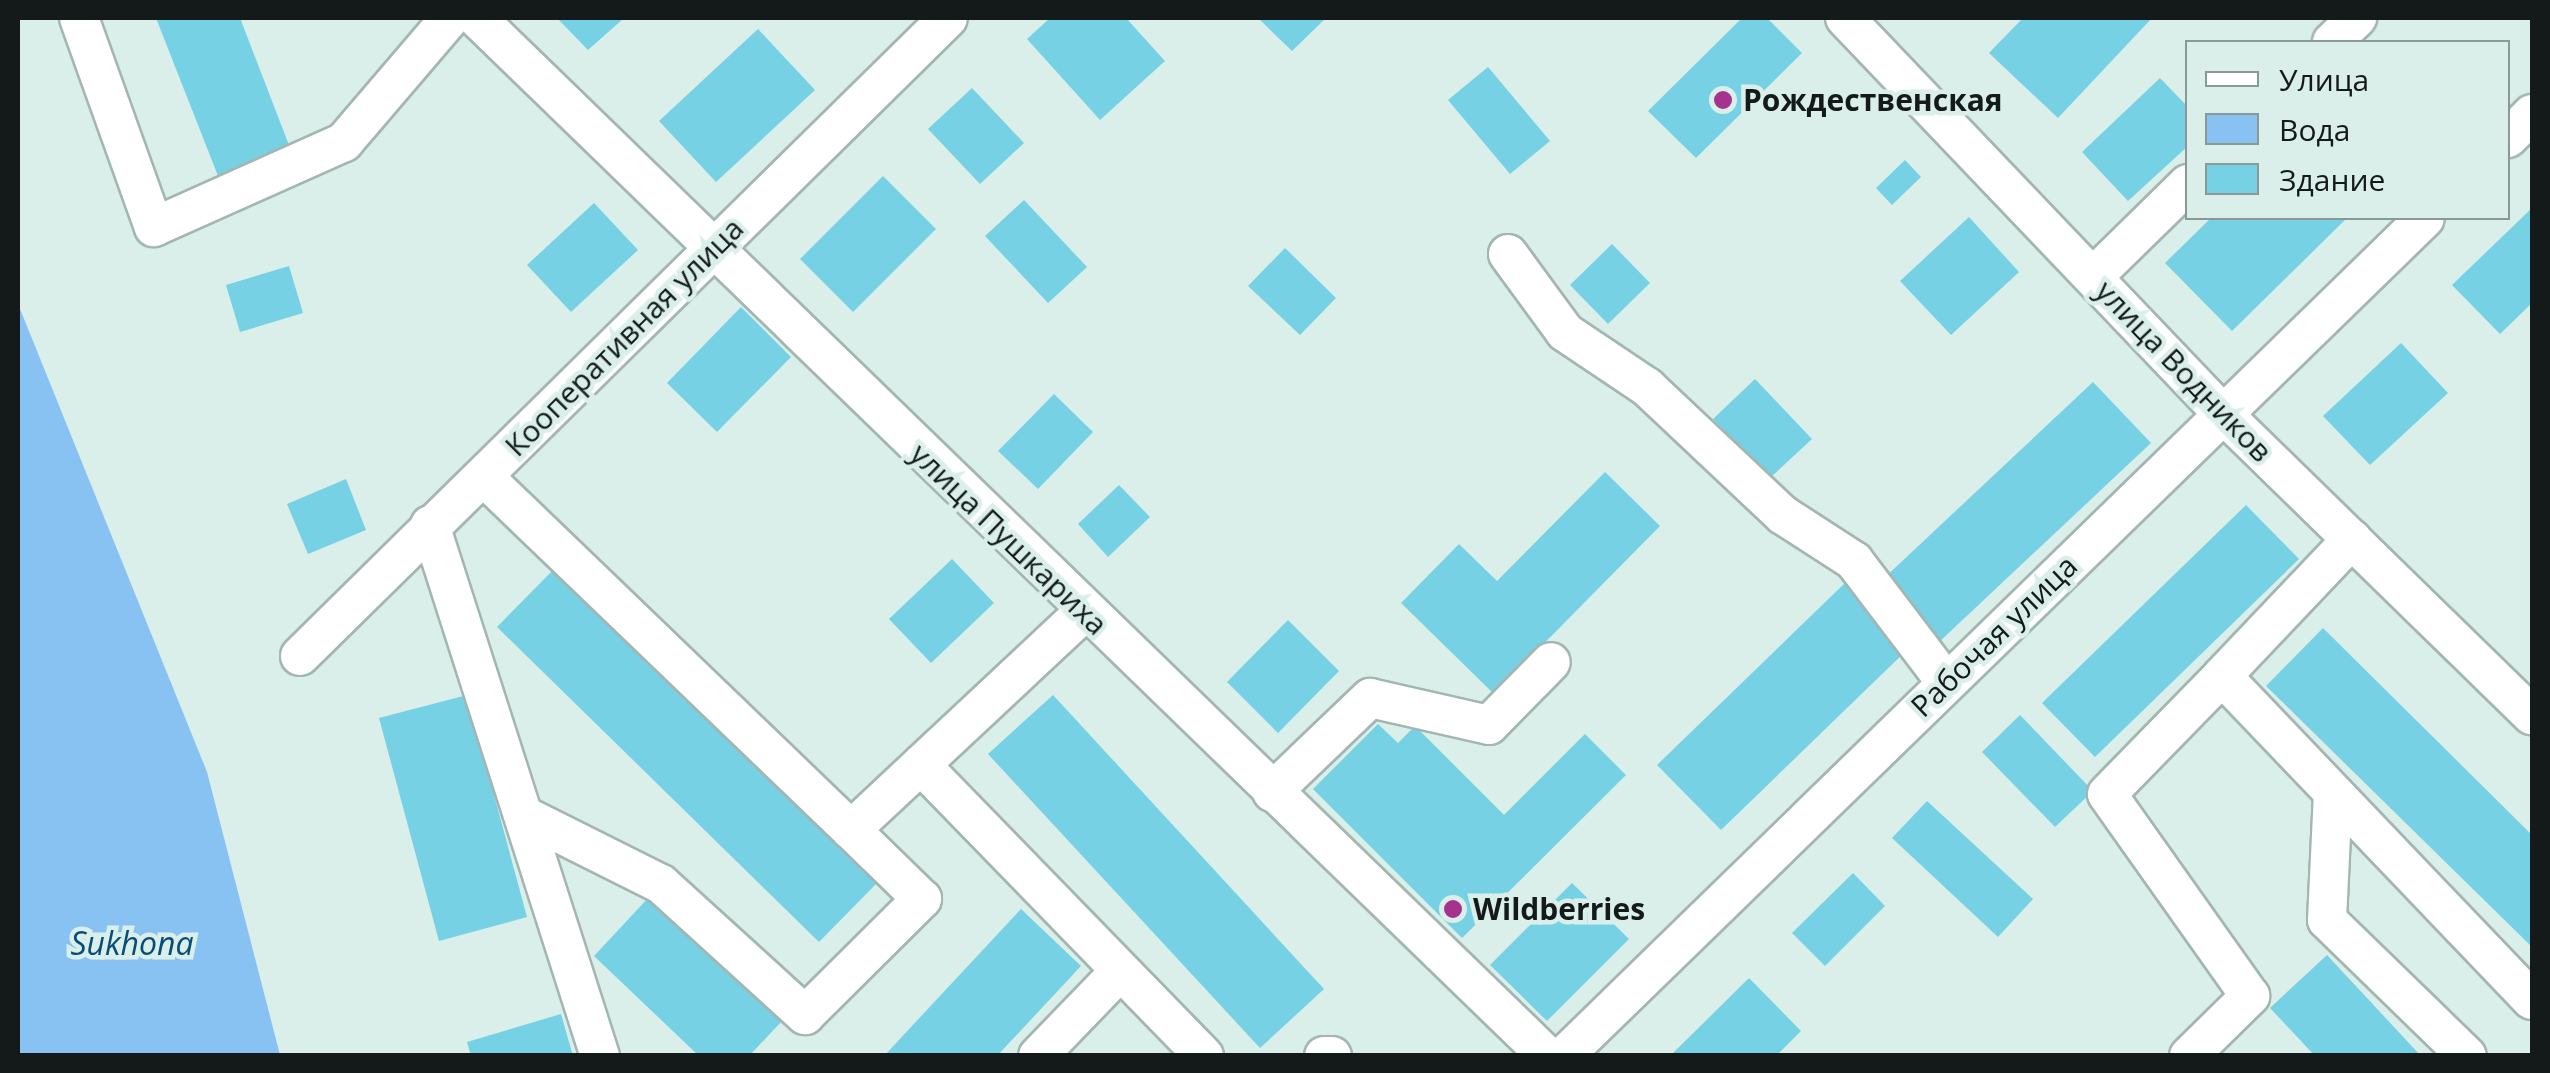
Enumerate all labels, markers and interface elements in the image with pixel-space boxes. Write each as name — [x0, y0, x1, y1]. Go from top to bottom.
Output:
legend — [2185, 40, 2510, 220]
text: Улица — [2279, 59, 2369, 100]
place label: Рождественская — [1743, 82, 2003, 118]
marker: Рождественская — [1712, 89, 1734, 111]
text: Вода — [2279, 109, 2350, 150]
text: Здание — [2279, 159, 2385, 200]
street label: Кооперативная улица — [497, 210, 751, 464]
street label: улица Водников — [2088, 273, 2280, 469]
street label: улица Пушкариха — [903, 436, 1115, 642]
street label: Рабочая улица — [1904, 548, 2084, 724]
place label: Wildberries — [1473, 891, 1645, 927]
marker: Wildberries — [1442, 898, 1464, 920]
water label: Sukhona — [70, 924, 194, 962]

